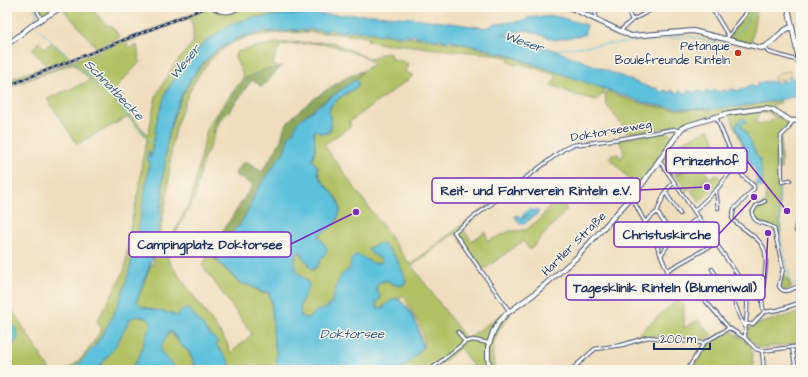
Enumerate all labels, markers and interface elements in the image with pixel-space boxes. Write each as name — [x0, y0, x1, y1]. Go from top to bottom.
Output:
water label: Weser — [502, 27, 548, 58]
place label: Pétanque Boulefreunde Rinteln — [615, 38, 731, 69]
water label: Weser — [165, 39, 206, 83]
marker: Pétanque Boulefreunde Rinteln — [733, 48, 743, 58]
water label: Schnatbecke — [80, 55, 149, 125]
street label: Doktorseeweg — [569, 116, 653, 147]
callout: Prinzenhof — [666, 148, 747, 173]
text: Prinzenhof — [673, 152, 740, 170]
callout: Reit- und Fahrverein Rinteln e.V. — [432, 178, 640, 203]
text: Reit- und Fahrverein Rinteln e.V. — [440, 182, 632, 200]
street label: Hartler Straße — [538, 208, 610, 280]
callout: Christuskirche — [614, 222, 719, 247]
text: Christuskirche — [623, 226, 711, 244]
callout: Campingplatz Doktorsee — [129, 232, 291, 257]
text: Campingplatz Doktorsee — [137, 236, 283, 256]
callout: Tagesklinik Rinteln (Blumenwall) — [566, 275, 765, 300]
text: Tagesklinik Rinteln (Blumenwall) — [572, 279, 757, 299]
water label: Doktorsee — [320, 325, 385, 343]
scale bar — [654, 325, 710, 351]
text: 200 m — [660, 331, 697, 348]

